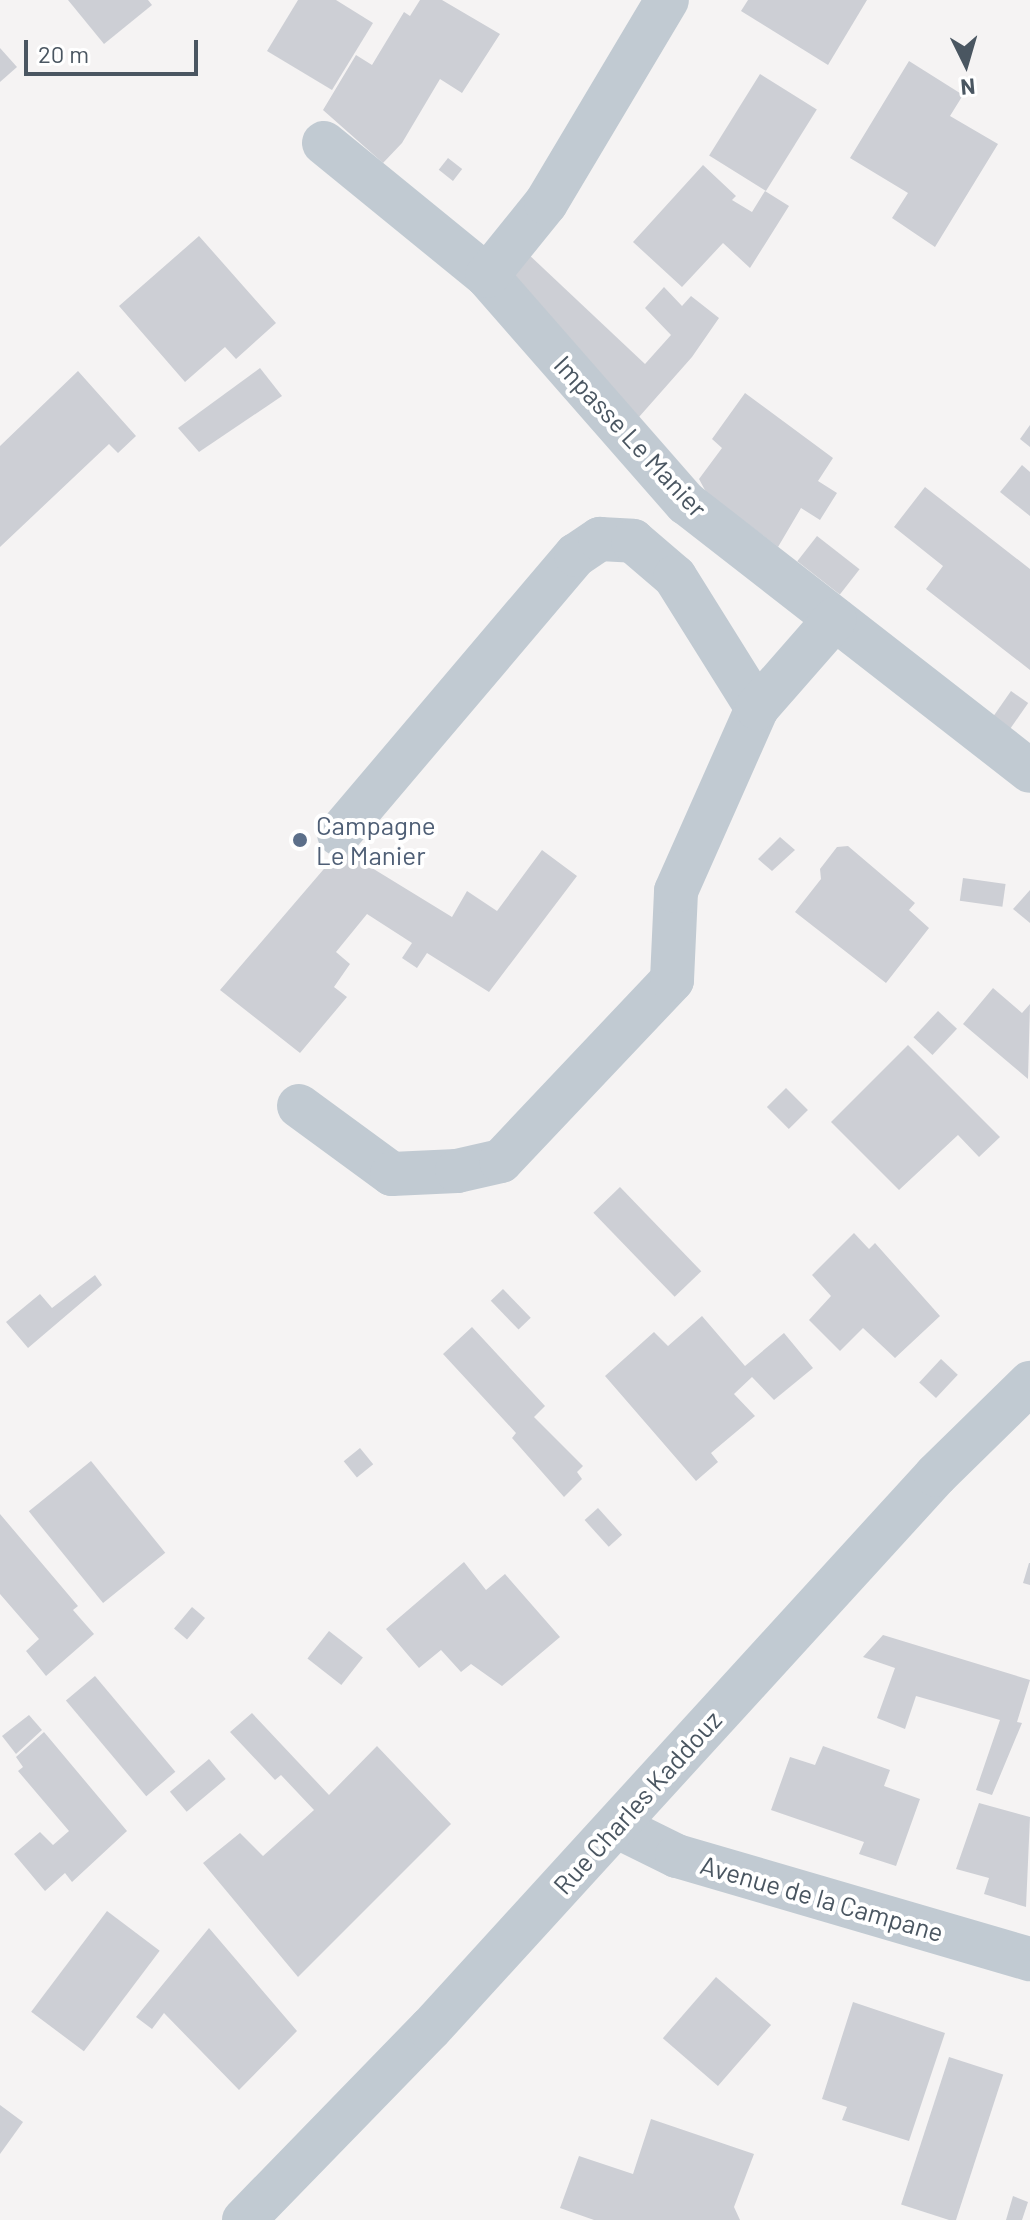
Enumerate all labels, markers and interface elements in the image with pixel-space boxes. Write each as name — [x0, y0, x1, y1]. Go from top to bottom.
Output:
scale bar — [28, 24, 202, 74]
north arrow — [926, 24, 1006, 104]
text: 20 m — [38, 39, 89, 68]
text: N — [960, 74, 977, 101]
street label: Impasse Le Manier — [548, 349, 714, 523]
place label: Campagne Le Manier — [316, 809, 436, 870]
marker: Campagne Le Manier — [291, 831, 309, 849]
street label: Rue Charles Kaddouz — [546, 1704, 728, 1900]
street label: Avenue de la Campane — [697, 1848, 947, 1948]

